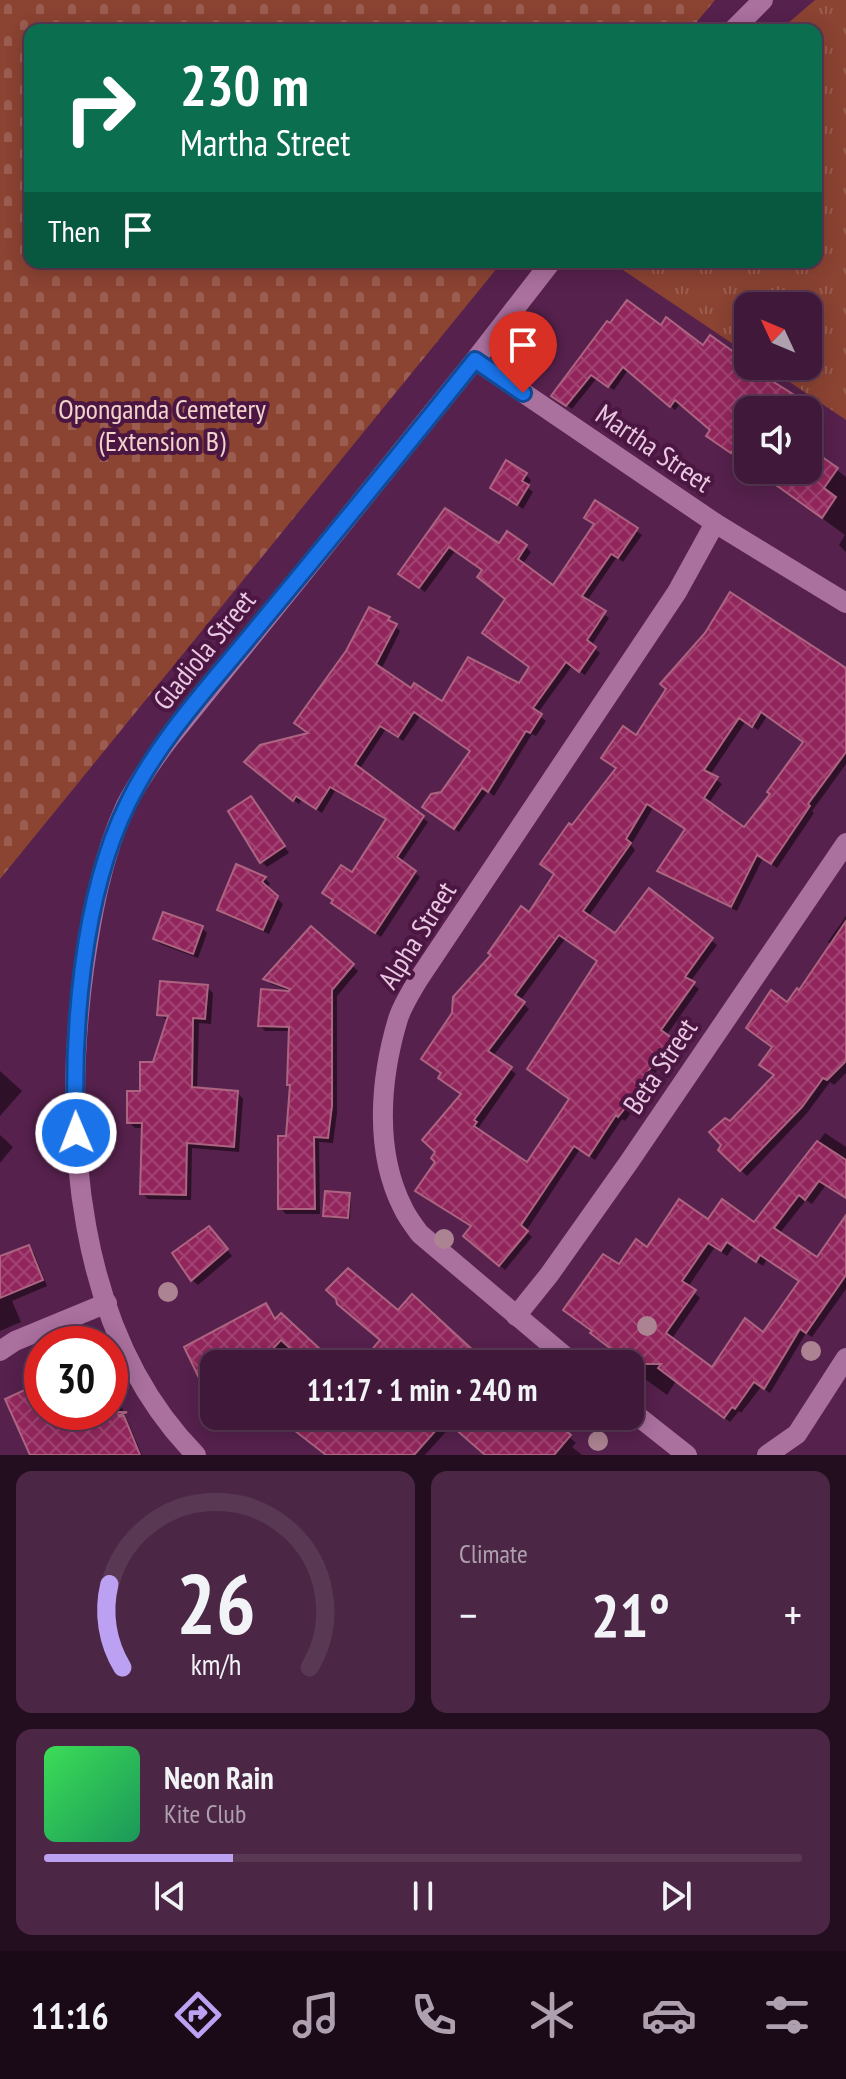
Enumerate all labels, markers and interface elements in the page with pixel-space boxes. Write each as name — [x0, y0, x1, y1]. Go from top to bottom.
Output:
text: 230 m — [180, 49, 309, 121]
icon: right — [48, 56, 152, 160]
text: Martha Street — [180, 119, 350, 166]
icon: arrive — [116, 208, 160, 252]
text: Then — [48, 211, 100, 250]
north arrow — [734, 292, 822, 380]
map controls — [734, 292, 822, 484]
pin — [489, 311, 557, 393]
icon: arrive — [501, 323, 545, 367]
park label: Oponganda Cemetery (Extension B) — [58, 390, 266, 459]
street label: Martha Street — [589, 395, 720, 500]
button: sound — [734, 396, 822, 484]
street label: Gladiola Street — [144, 582, 263, 717]
street label: Alpha Street — [369, 874, 464, 995]
street label: Beta Street — [614, 1011, 705, 1121]
position arrow — [34, 1091, 118, 1175]
speed limit sign: 30 — [24, 1326, 128, 1430]
text: 11:17 · 1 min · 240 m — [307, 1370, 537, 1409]
text: Climate — [459, 1537, 528, 1570]
text: 26 — [176, 1549, 255, 1657]
text: 21° — [591, 1576, 670, 1654]
text: − — [459, 1586, 477, 1643]
text: + — [784, 1586, 802, 1643]
text: km/h — [190, 1646, 241, 1683]
text: Neon Rain — [164, 1758, 274, 1797]
text: Kite Club — [164, 1797, 246, 1830]
icon: previous — [148, 1874, 192, 1918]
icon: pause — [401, 1874, 445, 1918]
icon: next — [654, 1874, 698, 1918]
icon: directions — [170, 1987, 226, 2043]
icon: music — [288, 1987, 344, 2043]
icon: phone — [406, 1987, 462, 2043]
icon: climate — [524, 1987, 580, 2043]
icon: car — [641, 1987, 697, 2043]
icon: filters — [759, 1987, 815, 2043]
text: 11:16 — [31, 1992, 109, 2039]

